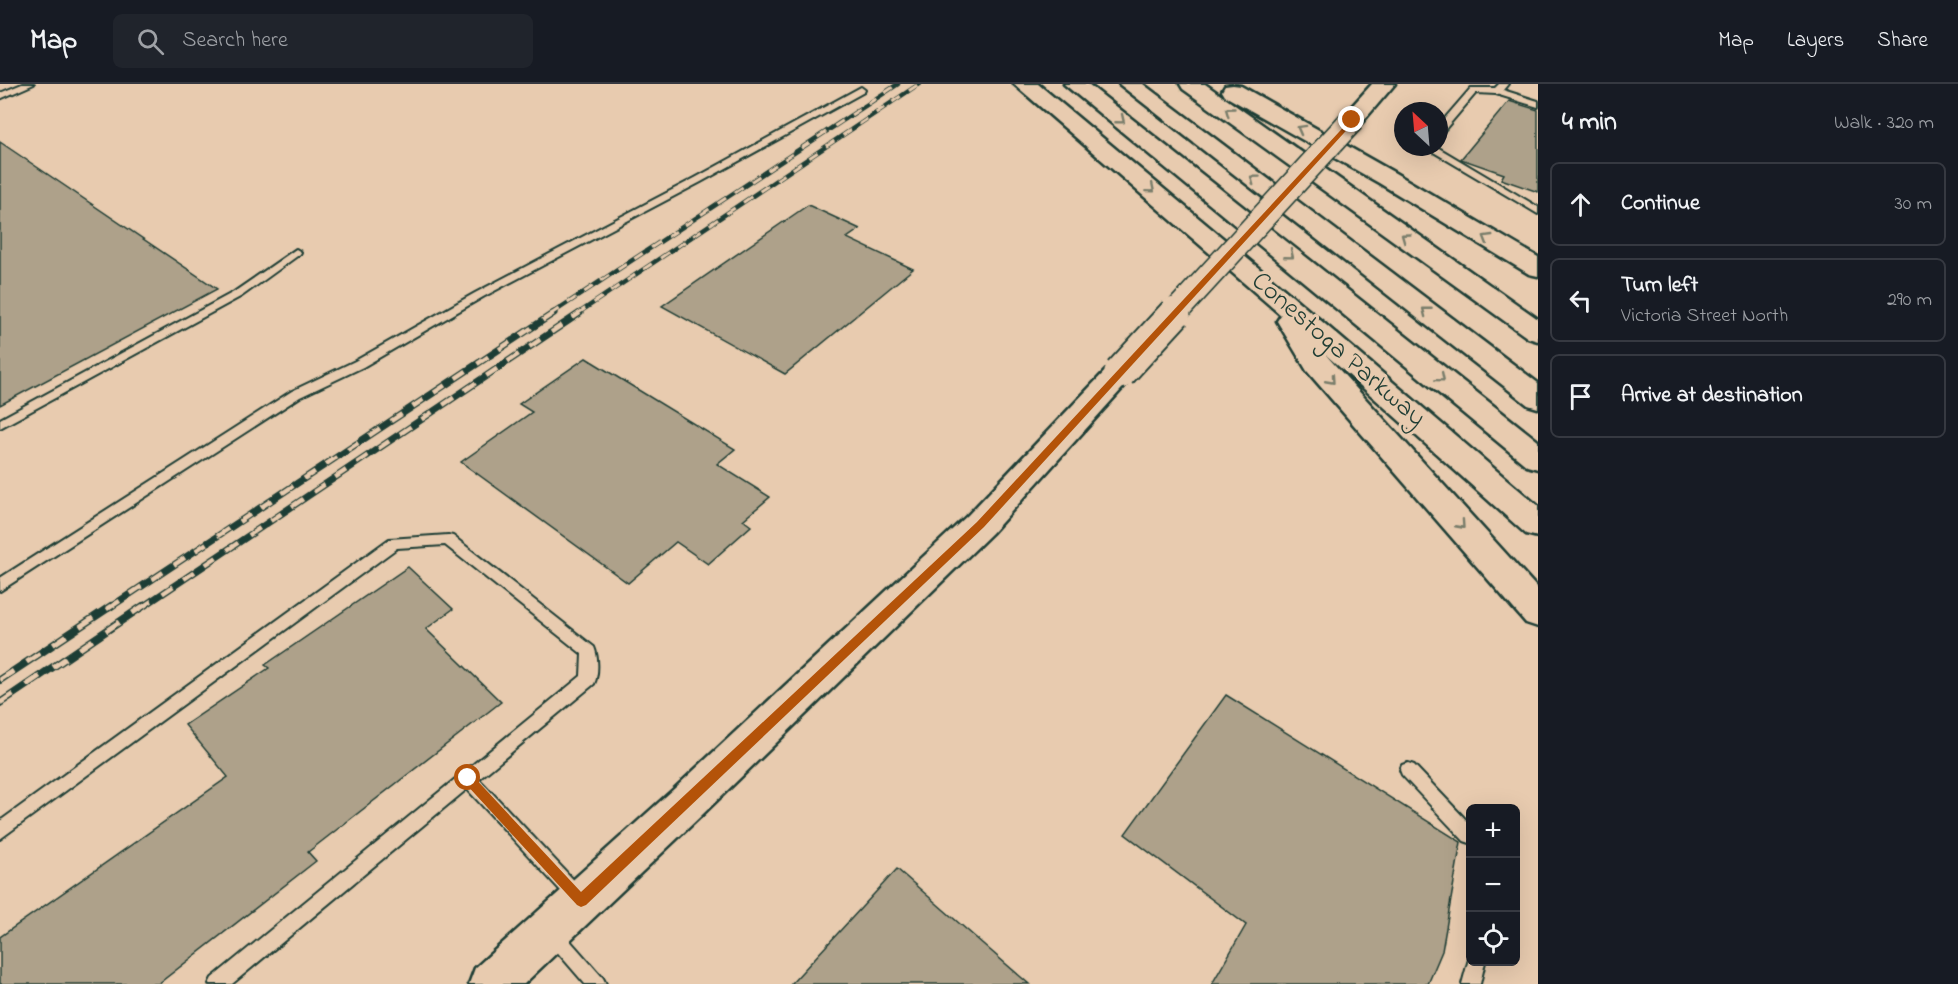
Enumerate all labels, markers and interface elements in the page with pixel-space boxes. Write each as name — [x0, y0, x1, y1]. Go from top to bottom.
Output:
search box — [113, 14, 533, 68]
text: Map — [30, 21, 77, 62]
icon: search — [134, 25, 167, 58]
text: Search here — [182, 25, 288, 57]
text: Map — [1718, 26, 1754, 56]
text: Layers — [1787, 26, 1844, 56]
text: Share — [1877, 26, 1928, 56]
north arrow — [1394, 102, 1448, 156]
text: 4 min — [1562, 104, 1617, 142]
route end — [1338, 106, 1364, 132]
one-way arrow — [1225, 107, 1236, 118]
text: Walk · 320 m — [1834, 109, 1934, 138]
one-way arrow — [1114, 113, 1125, 124]
one-way arrow — [1297, 125, 1307, 137]
one-way arrow — [1250, 176, 1261, 187]
one-way arrow — [1144, 181, 1155, 192]
icon: ahead — [1564, 188, 1597, 221]
text: Continue — [1621, 188, 1700, 220]
text: 30 m — [1895, 190, 1932, 219]
one-way arrow — [1401, 233, 1412, 244]
one-way arrow — [1483, 234, 1493, 246]
one-way arrow — [1283, 248, 1294, 259]
street label: Conestoga Parkway — [1242, 263, 1434, 437]
text: Turn left — [1621, 270, 1698, 302]
icon: left — [1564, 284, 1597, 317]
text: 290 m — [1887, 286, 1932, 315]
text: Victoria Street North — [1621, 302, 1788, 331]
one-way arrow — [1421, 307, 1432, 318]
one-way arrow — [1434, 371, 1445, 382]
one-way arrow — [1324, 373, 1335, 384]
icon: arrive — [1564, 380, 1597, 413]
text: Arrive at destination — [1621, 380, 1803, 412]
one-way arrow — [1454, 518, 1465, 529]
route start — [454, 764, 480, 790]
map controls — [1466, 804, 1520, 966]
button: + — [1466, 804, 1520, 858]
button: − — [1466, 858, 1520, 912]
button: locate — [1466, 912, 1520, 966]

